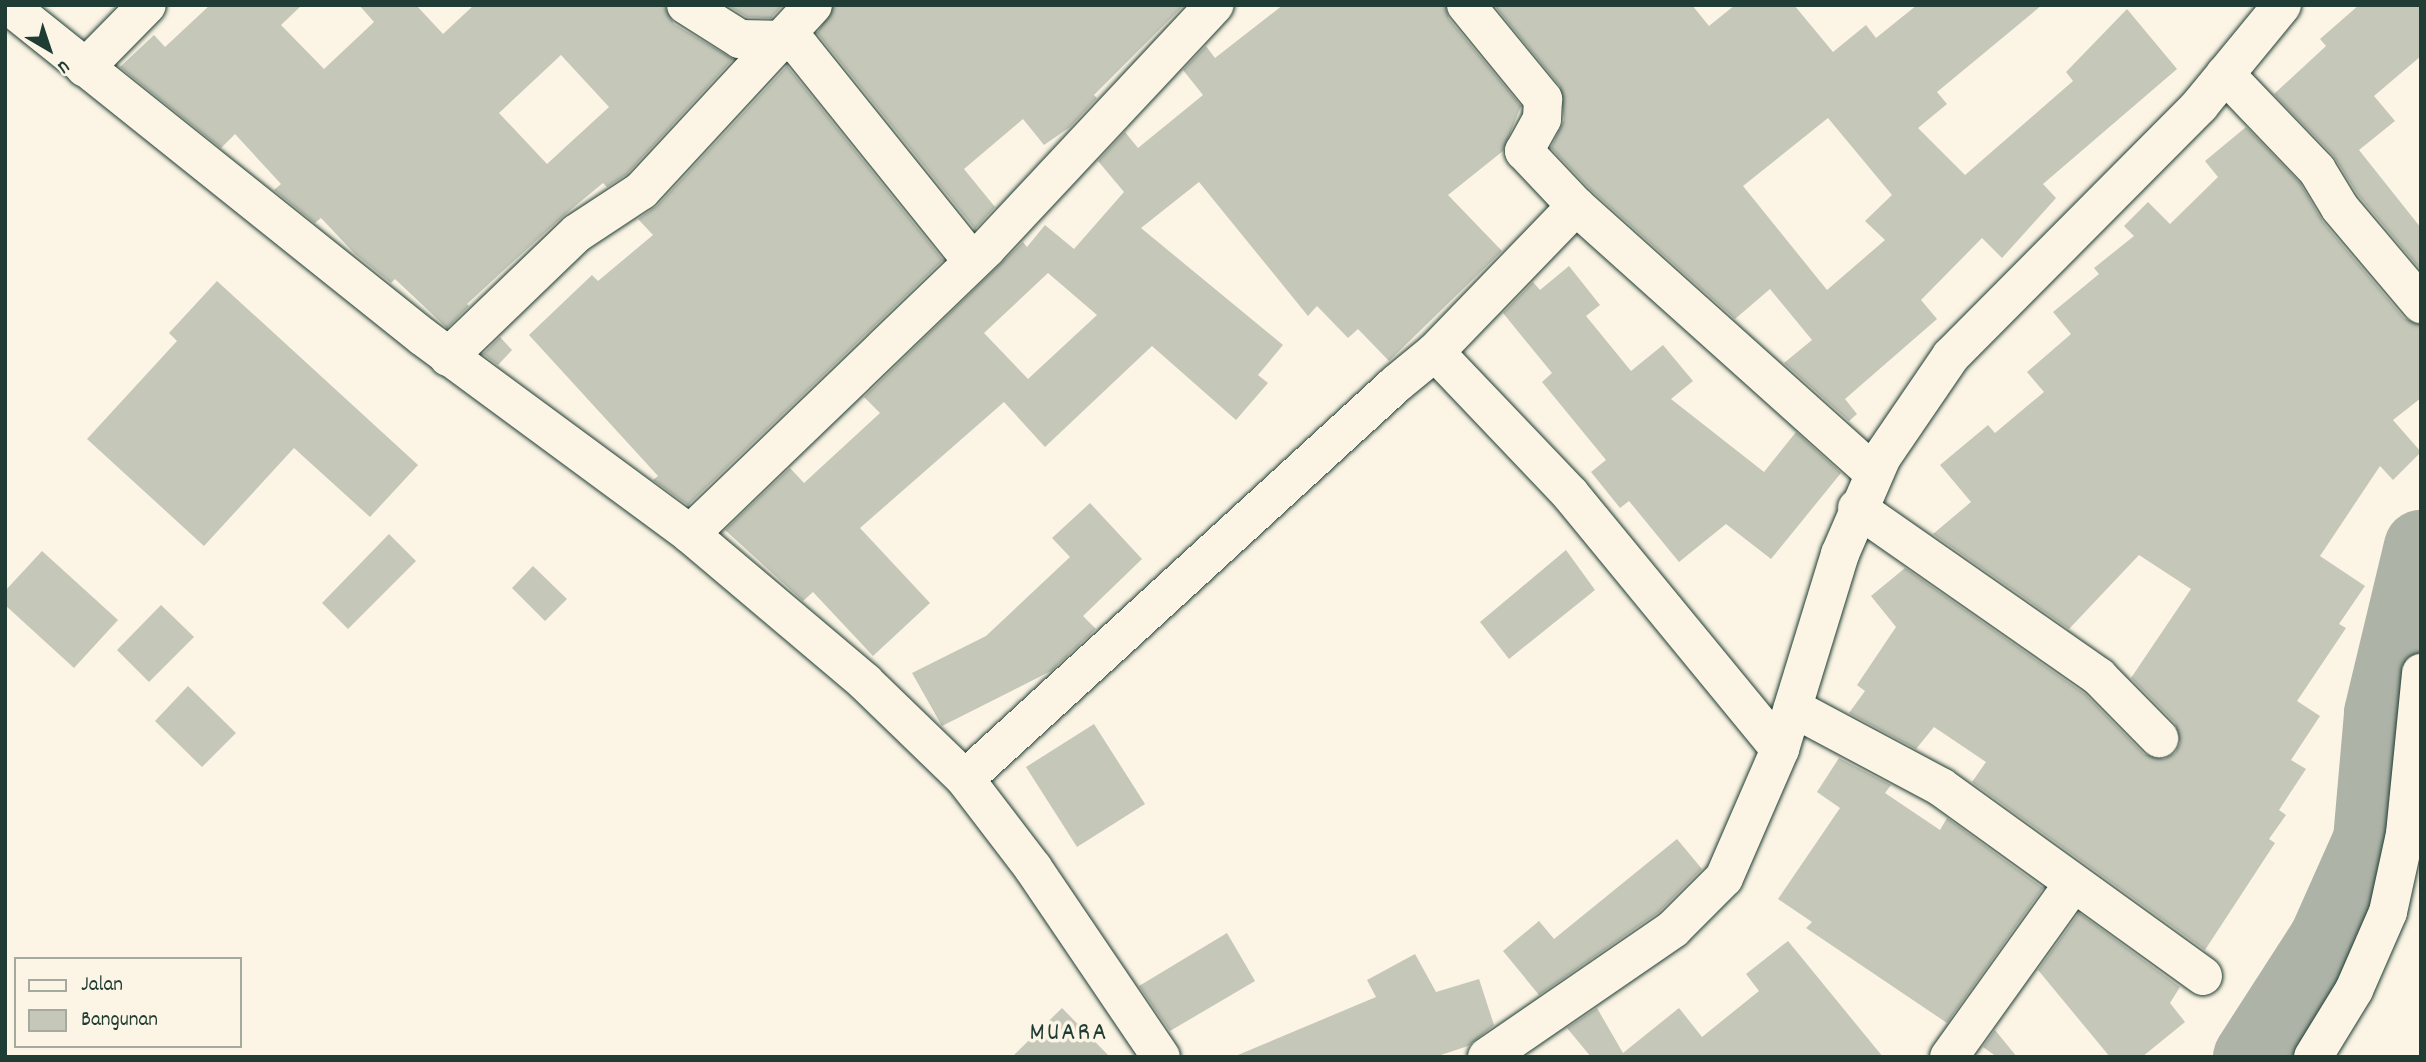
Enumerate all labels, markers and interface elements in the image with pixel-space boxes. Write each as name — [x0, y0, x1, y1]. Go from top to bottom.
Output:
north arrow — [14, 14, 84, 84]
text: U — [50, 52, 75, 79]
legend — [14, 957, 242, 1048]
text: Jalan — [81, 971, 123, 1001]
text: Bangunan — [81, 1006, 158, 1036]
district label: MUARA — [1030, 1018, 1108, 1050]

